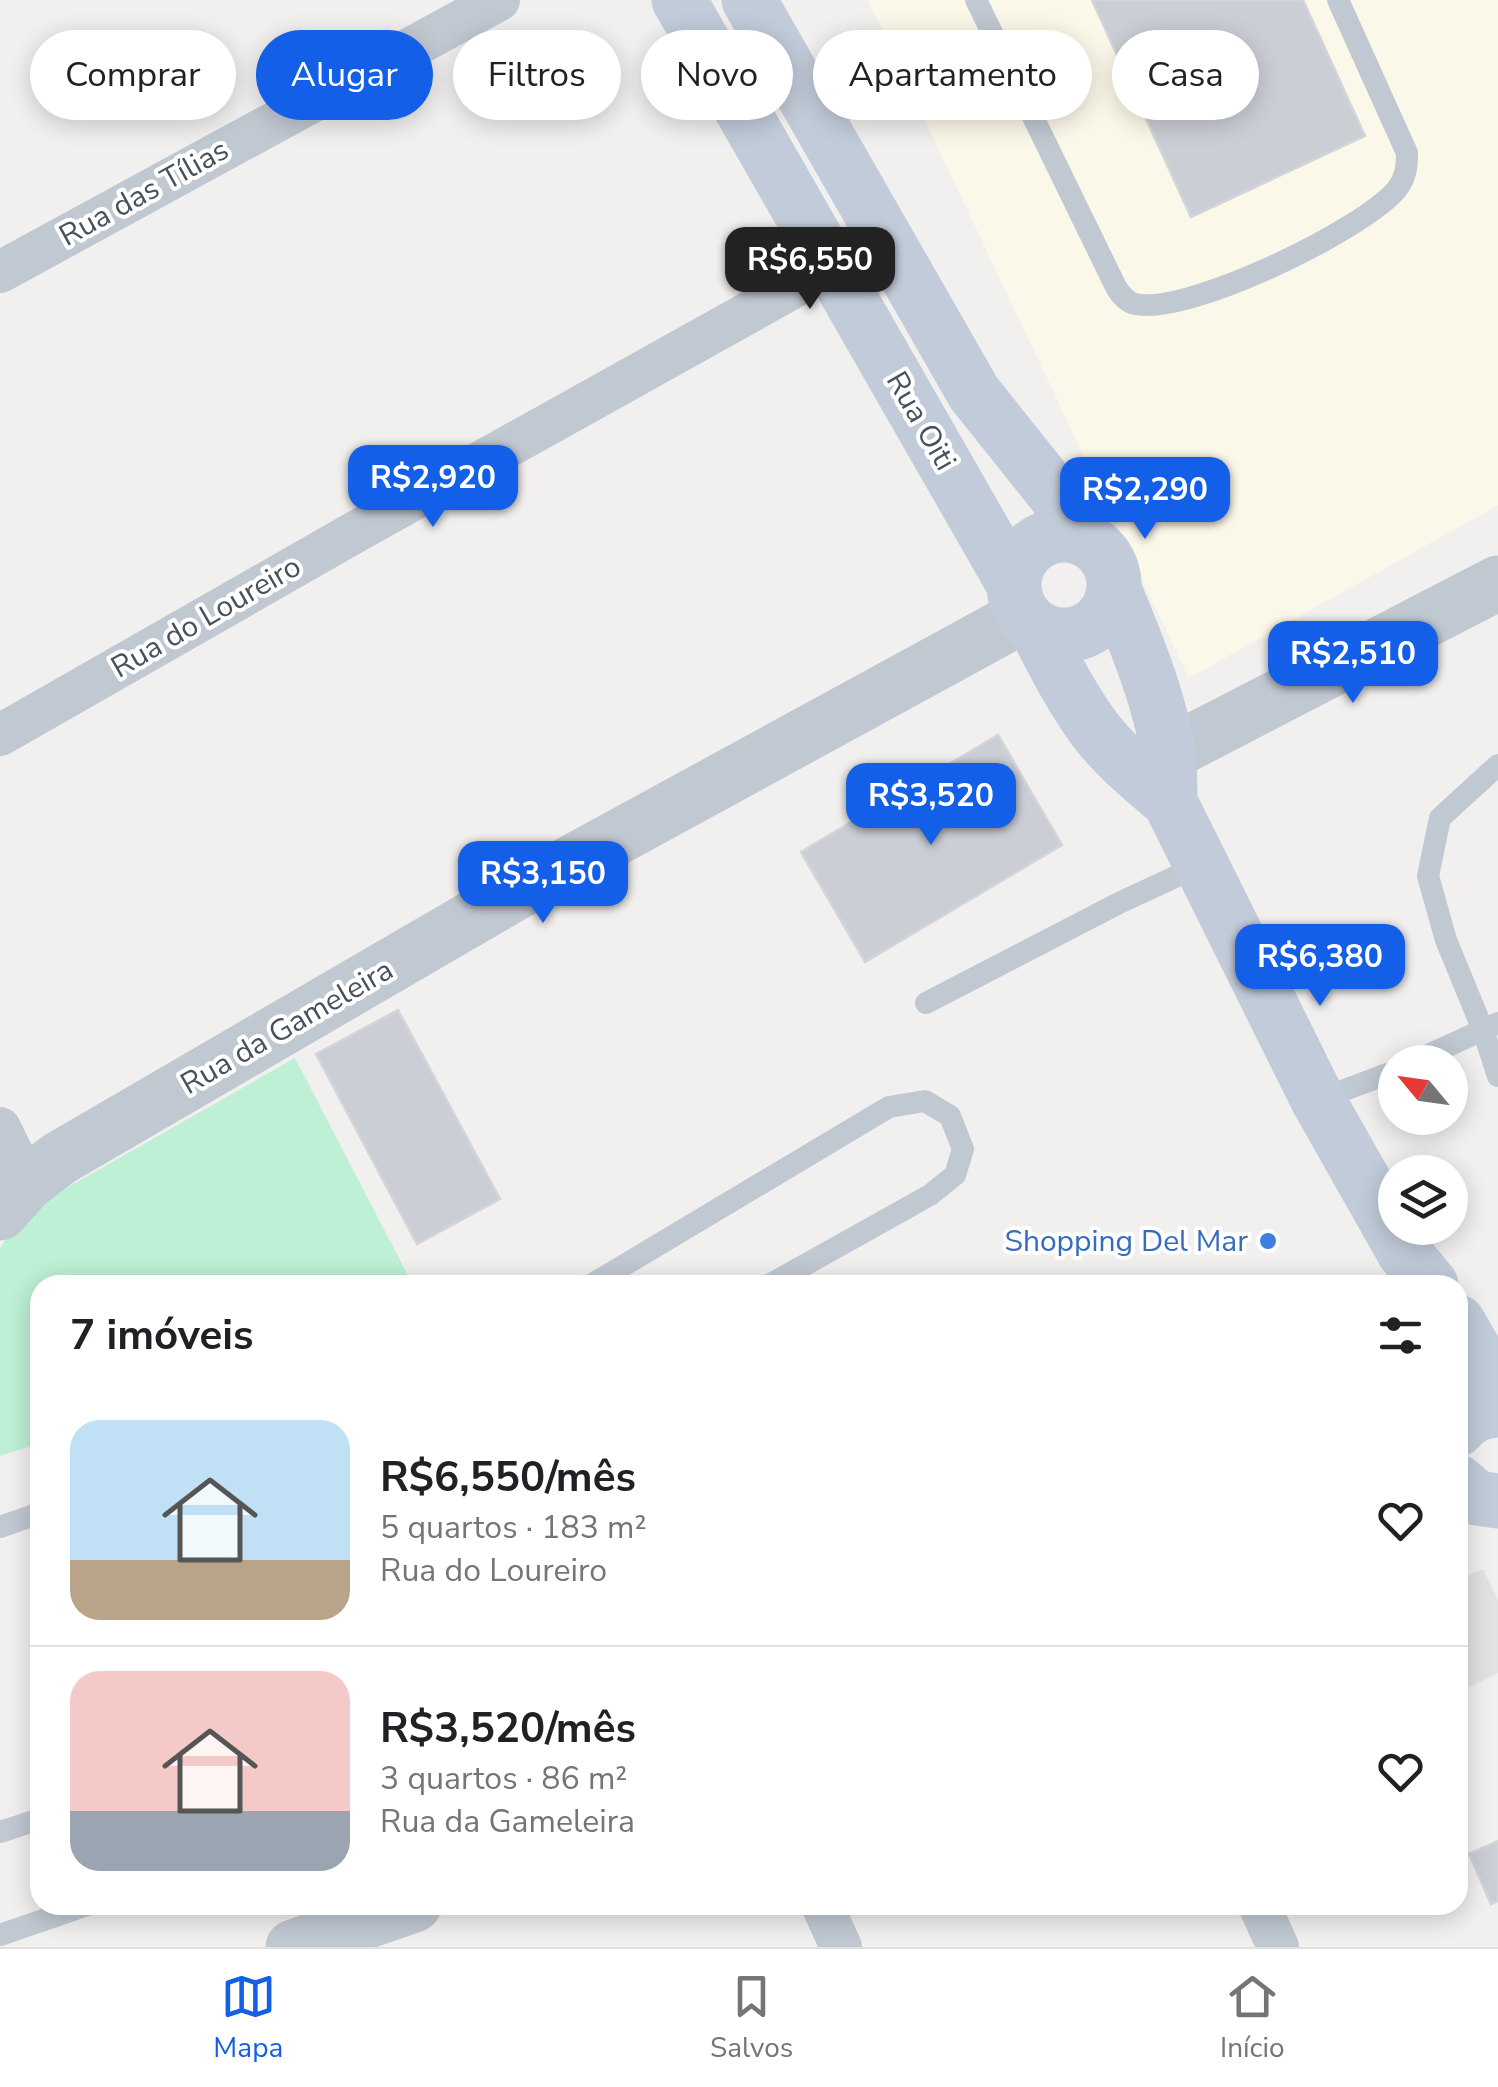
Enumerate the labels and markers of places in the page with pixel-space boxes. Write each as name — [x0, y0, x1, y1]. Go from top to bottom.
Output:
pin: R$6,550 — [718, 227, 902, 312]
pin: R$2,920 — [341, 445, 525, 530]
pin: R$2,290 — [1053, 457, 1237, 542]
pin: R$2,510 — [1261, 621, 1445, 706]
pin: R$3,520 — [839, 763, 1023, 848]
pin: R$3,150 — [451, 841, 635, 926]
pin: R$6,380 — [1228, 924, 1412, 1009]
place label: Shopping Del Mar — [1004, 1221, 1248, 1262]
marker: Shopping Del Mar — [1257, 1230, 1279, 1252]

